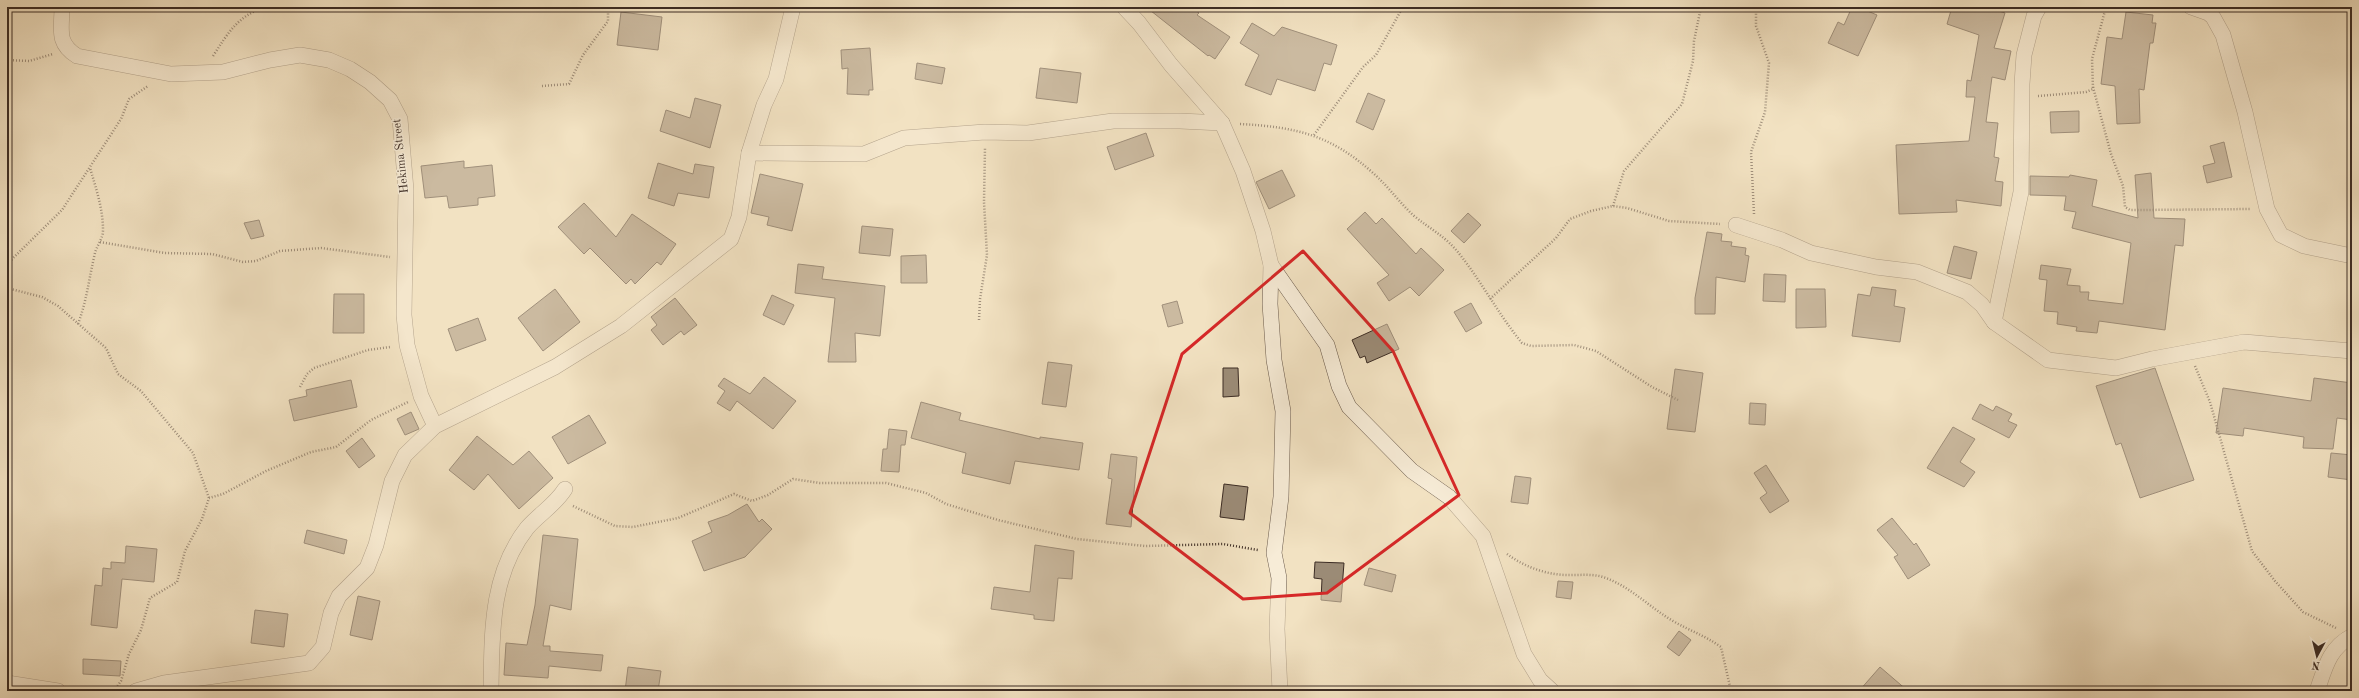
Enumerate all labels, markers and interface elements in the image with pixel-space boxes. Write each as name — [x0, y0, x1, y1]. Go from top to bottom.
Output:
street label: Hekima Street — [391, 118, 411, 194]
north arrow — [2297, 636, 2337, 676]
text: N — [2311, 658, 2321, 670]

